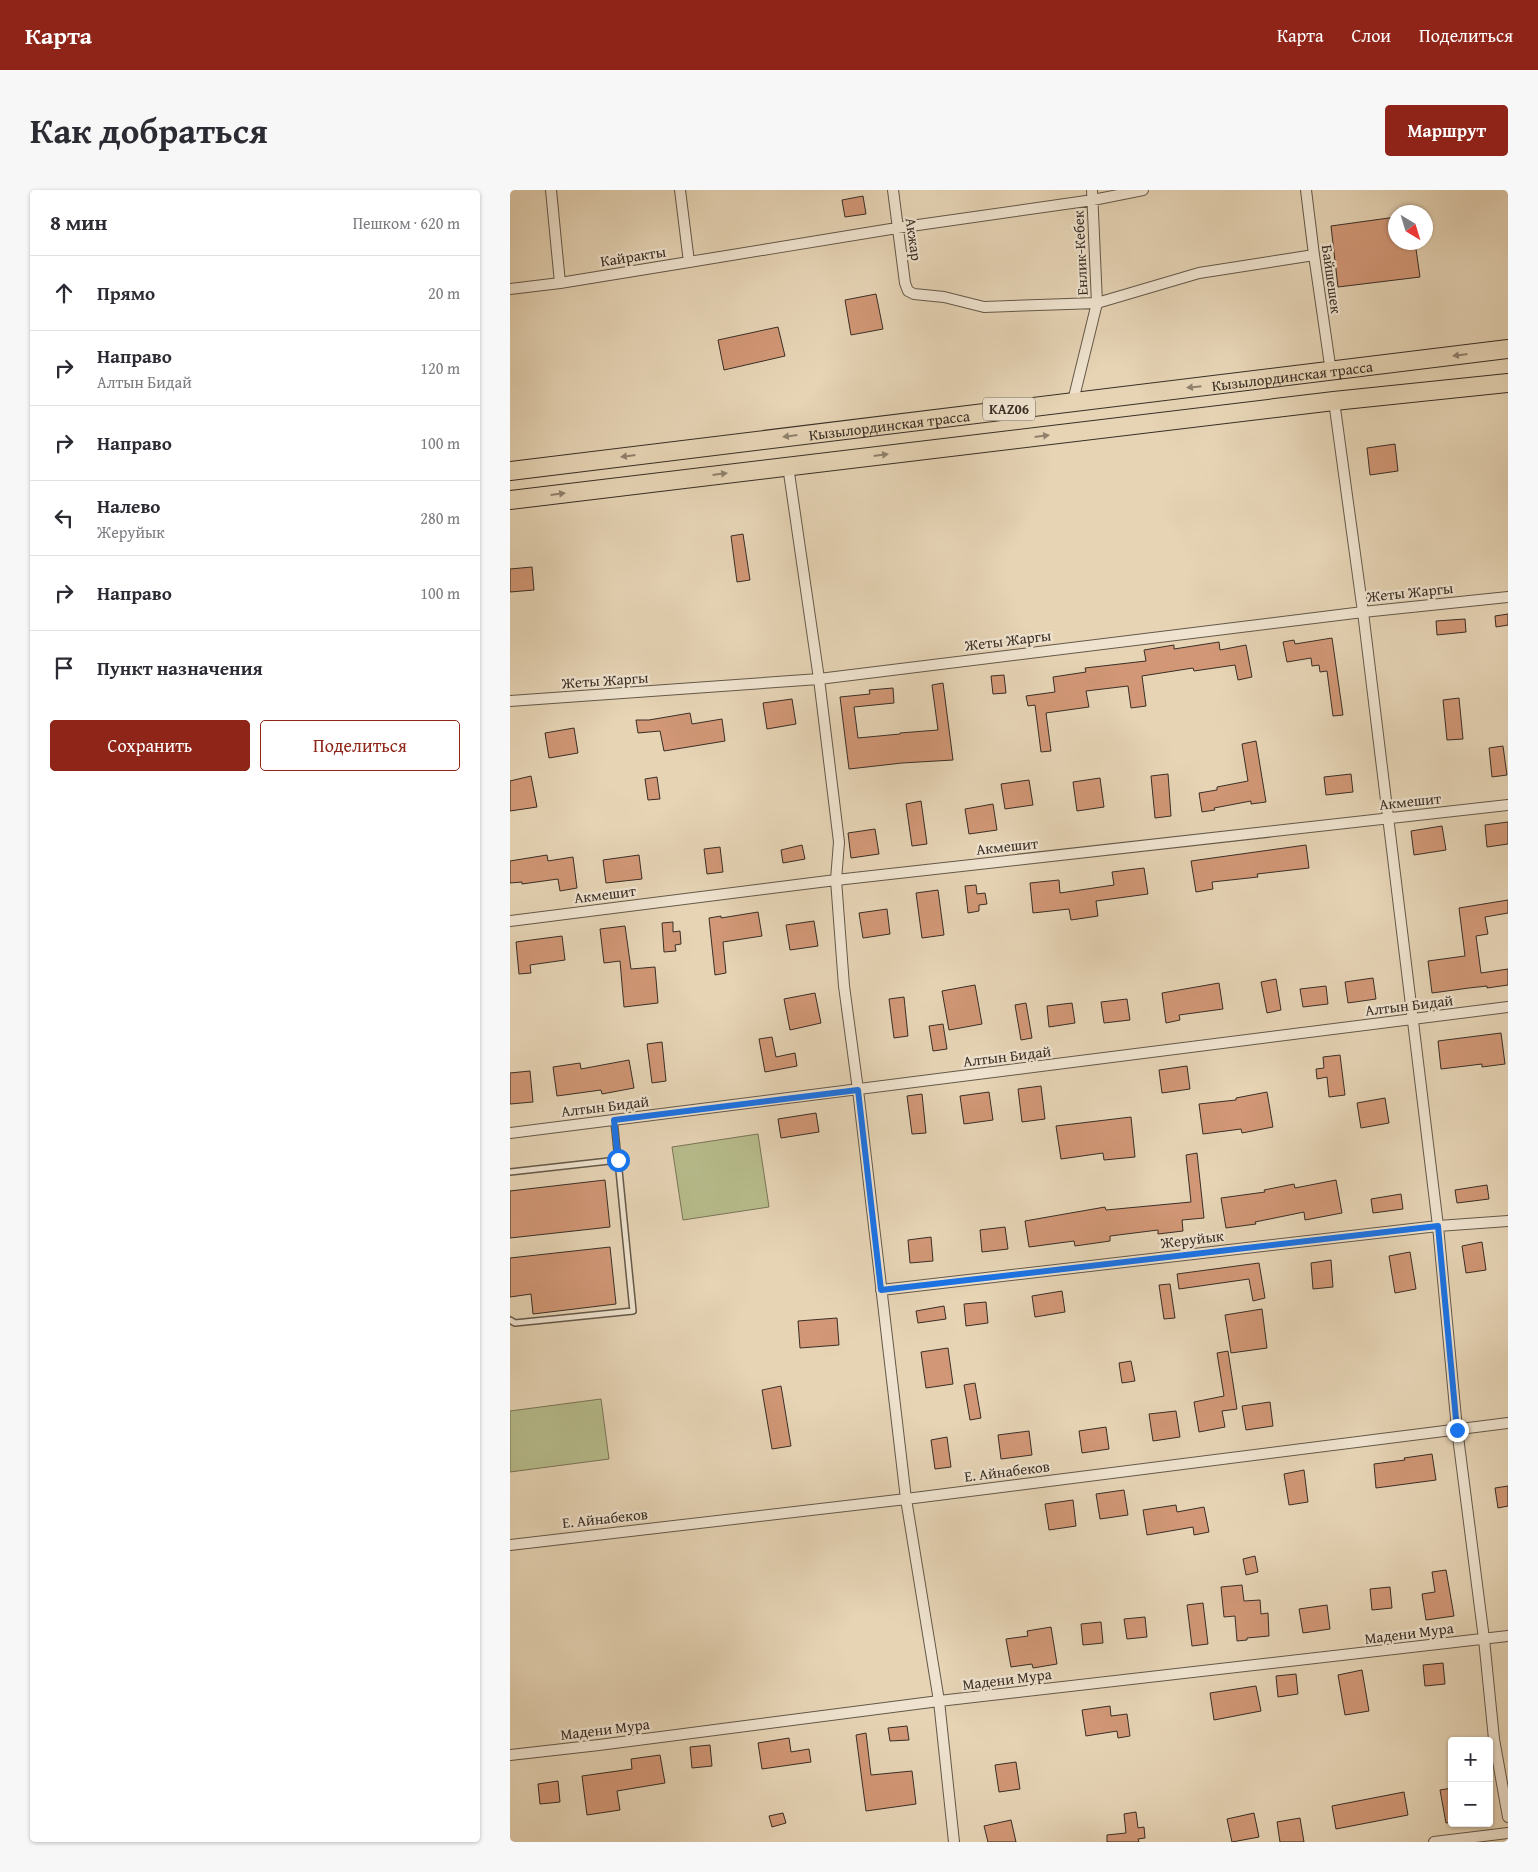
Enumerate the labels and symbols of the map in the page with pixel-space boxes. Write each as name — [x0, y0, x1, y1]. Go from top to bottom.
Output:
north arrow — [1388, 205, 1433, 250]
street label: Енлик-Кебек — [1067, 210, 1093, 296]
street label: Акжар — [901, 216, 927, 262]
street label: Кайракты — [599, 240, 668, 272]
street label: Байшешек — [1317, 243, 1347, 315]
one-way arrow — [1451, 351, 1467, 359]
street label: Кызылординская трасса — [1210, 355, 1375, 396]
one-way arrow — [1186, 383, 1202, 391]
road number: KАZ06 — [983, 398, 1035, 420]
street label: Кызылординская трасса — [807, 404, 972, 445]
one-way arrow — [781, 432, 797, 440]
one-way arrow — [1035, 432, 1051, 440]
one-way arrow — [873, 451, 889, 459]
one-way arrow — [620, 452, 636, 460]
one-way arrow — [712, 470, 728, 478]
one-way arrow — [551, 490, 567, 498]
street label: Жеты Жаргы — [1365, 577, 1455, 607]
street label: Жеты Жаргы — [963, 624, 1053, 656]
street label: Жеты Жаргы — [560, 666, 650, 694]
street label: Акмешит — [1378, 787, 1443, 815]
street label: Акмешит — [975, 832, 1040, 860]
street label: Акмешит — [573, 880, 638, 908]
street label: Алтын Бидай — [1364, 989, 1454, 1021]
street label: Алтын Бидай — [962, 1040, 1052, 1072]
street label: Алтын Бидай — [560, 1090, 650, 1122]
route start — [607, 1149, 630, 1172]
street label: Жеруйык — [1158, 1225, 1225, 1253]
route end — [1446, 1419, 1469, 1442]
street label: Е. Айнабеков — [963, 1455, 1051, 1487]
street label: Е. Айнабеков — [561, 1503, 649, 1533]
street label: Мадени Мура — [1363, 1617, 1456, 1649]
street label: Мадени Мура — [961, 1663, 1054, 1695]
street label: Мадени Мура — [559, 1713, 652, 1745]

